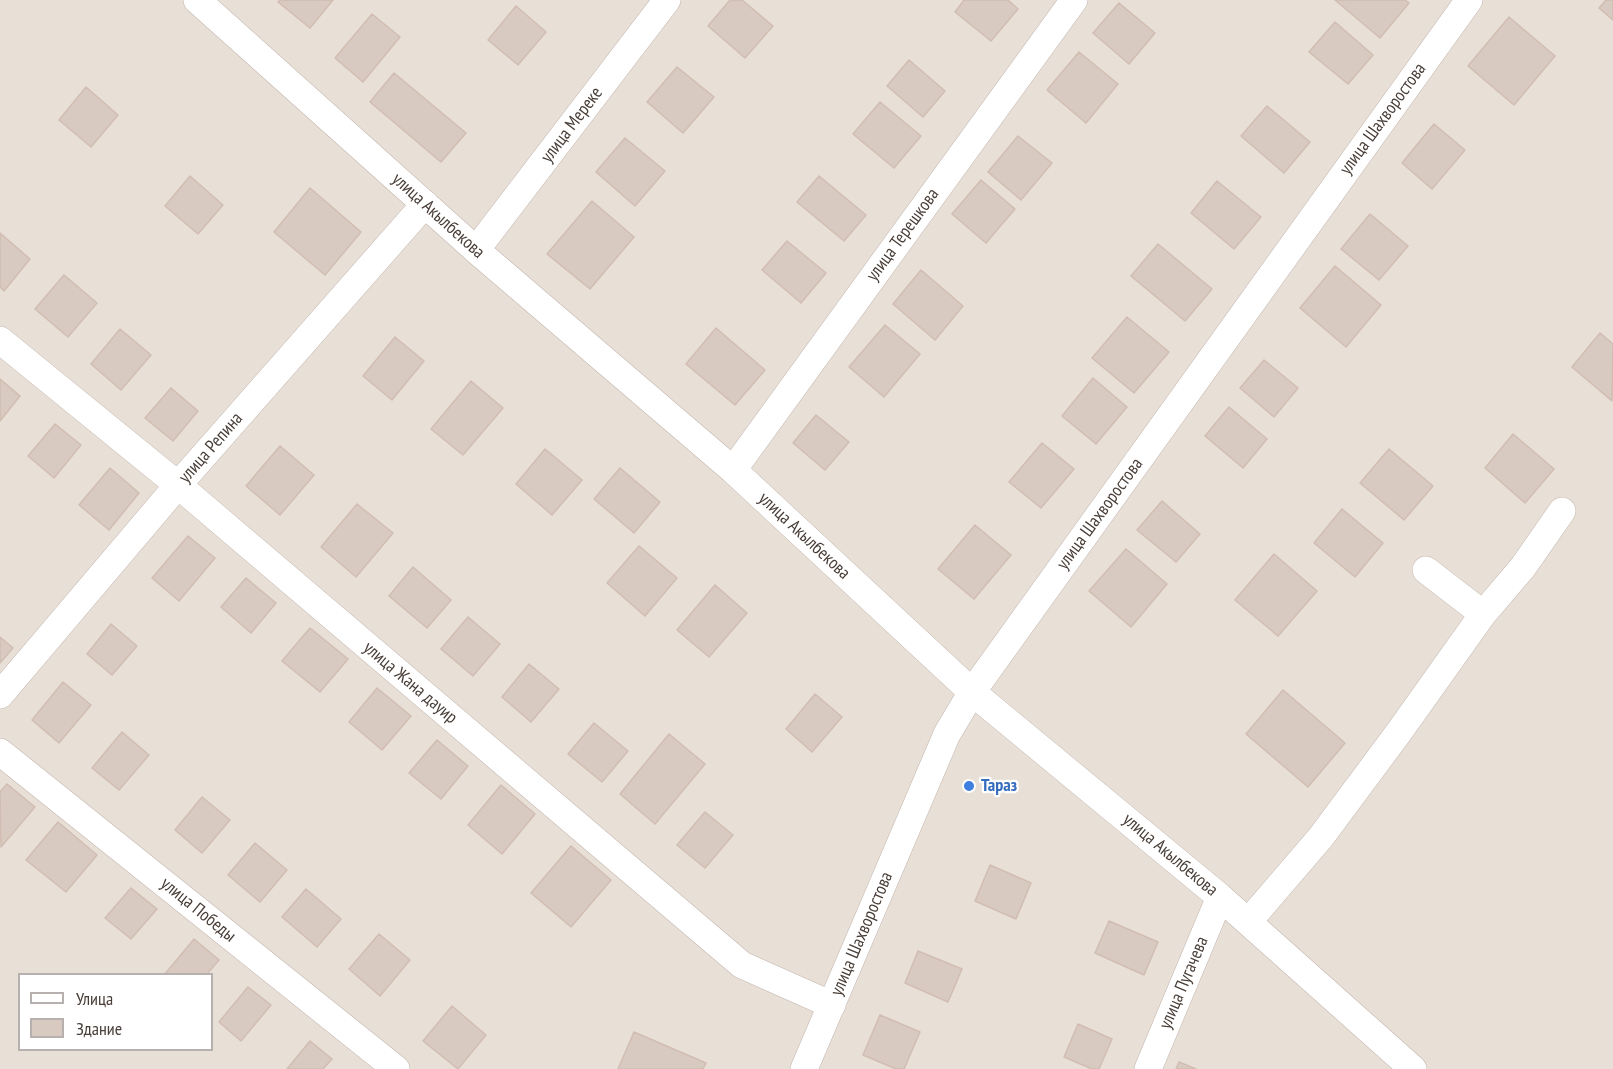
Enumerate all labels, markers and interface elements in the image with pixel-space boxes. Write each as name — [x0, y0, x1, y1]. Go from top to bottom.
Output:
street label: улица Шахворостова — [1335, 59, 1431, 179]
street label: улица Мереке — [537, 83, 607, 167]
street label: улица Акылбекова — [387, 169, 489, 263]
street label: улица Терешкова — [862, 184, 944, 286]
street label: улица Репина — [175, 408, 247, 488]
street label: улица Шахворостова — [1052, 454, 1148, 574]
street label: улица Акылбекова — [754, 488, 854, 584]
street label: улица Жана дауир — [359, 637, 461, 729]
place label: Тараз — [981, 775, 1017, 797]
marker: Тараз — [962, 779, 976, 793]
street label: улица Акылбекова — [1118, 809, 1222, 901]
street label: улица Шахворостова — [826, 869, 898, 999]
street label: улица Победы — [156, 873, 240, 947]
street label: улица Пугачева — [1155, 933, 1213, 1033]
legend — [18, 973, 213, 1051]
text: Улица — [76, 987, 113, 1010]
text: Здание — [76, 1017, 122, 1040]

